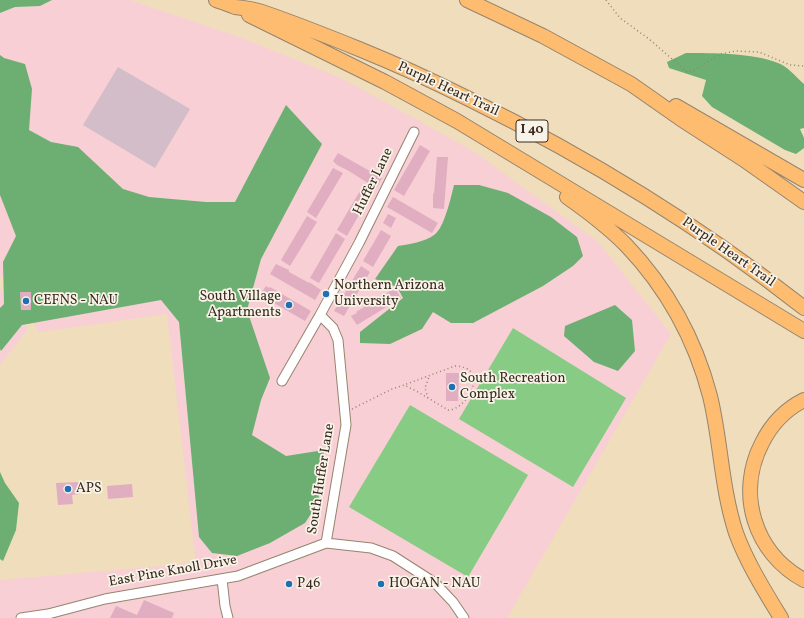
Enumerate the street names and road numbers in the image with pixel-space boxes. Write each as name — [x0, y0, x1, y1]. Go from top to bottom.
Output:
street label: Purple Heart Trail — [395, 59, 501, 121]
road number: I 40 — [516, 120, 548, 142]
street label: Huffer Lane — [350, 146, 398, 218]
street label: Purple Heart Trail — [678, 215, 778, 291]
street label: South Huffer Lane — [305, 422, 339, 536]
street label: East Pine Knoll Drive — [108, 552, 238, 592]

